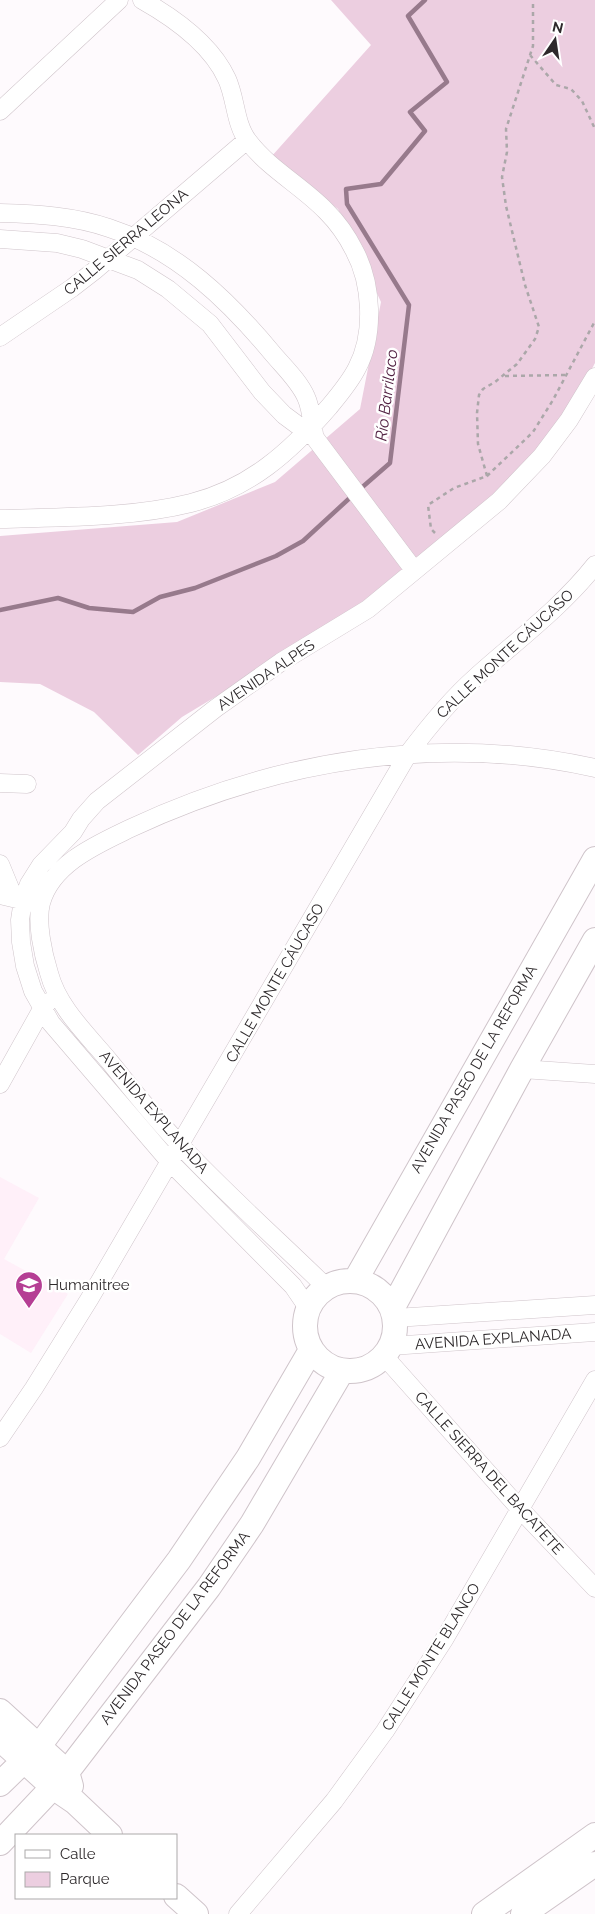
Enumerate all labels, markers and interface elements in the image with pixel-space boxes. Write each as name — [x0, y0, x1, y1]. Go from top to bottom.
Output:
north arrow — [530, 15, 580, 65]
text: N — [551, 18, 565, 36]
street label: CALLE SIERRA LEONA — [60, 185, 192, 299]
water label: Río Barrilaco — [371, 348, 402, 442]
street label: CALLE MONTE CÁUCASO — [433, 586, 577, 722]
street label: AVENIDA ALPES — [214, 636, 318, 714]
street label: CALLE MONTE CÁUCASO — [222, 900, 328, 1066]
street label: AVENIDA PASEO DE LA REFORMA — [407, 962, 541, 1176]
street label: AVENIDA EXPLANADA — [96, 1047, 212, 1177]
school or university icon: Humanitree — [14, 1270, 44, 1309]
place label: Humanitree — [48, 1276, 130, 1294]
street label: AVENIDA EXPLANADA — [414, 1325, 572, 1353]
street label: CALLE SIERRA DEL BACATETE — [411, 1388, 567, 1558]
street label: AVENIDA PASEO DE LA REFORMA — [96, 1528, 254, 1728]
street label: CALLE MONTE BLANCO — [378, 1580, 484, 1734]
legend — [15, 1834, 178, 1899]
text: Calle — [60, 1845, 96, 1863]
text: Parque — [60, 1870, 110, 1888]

